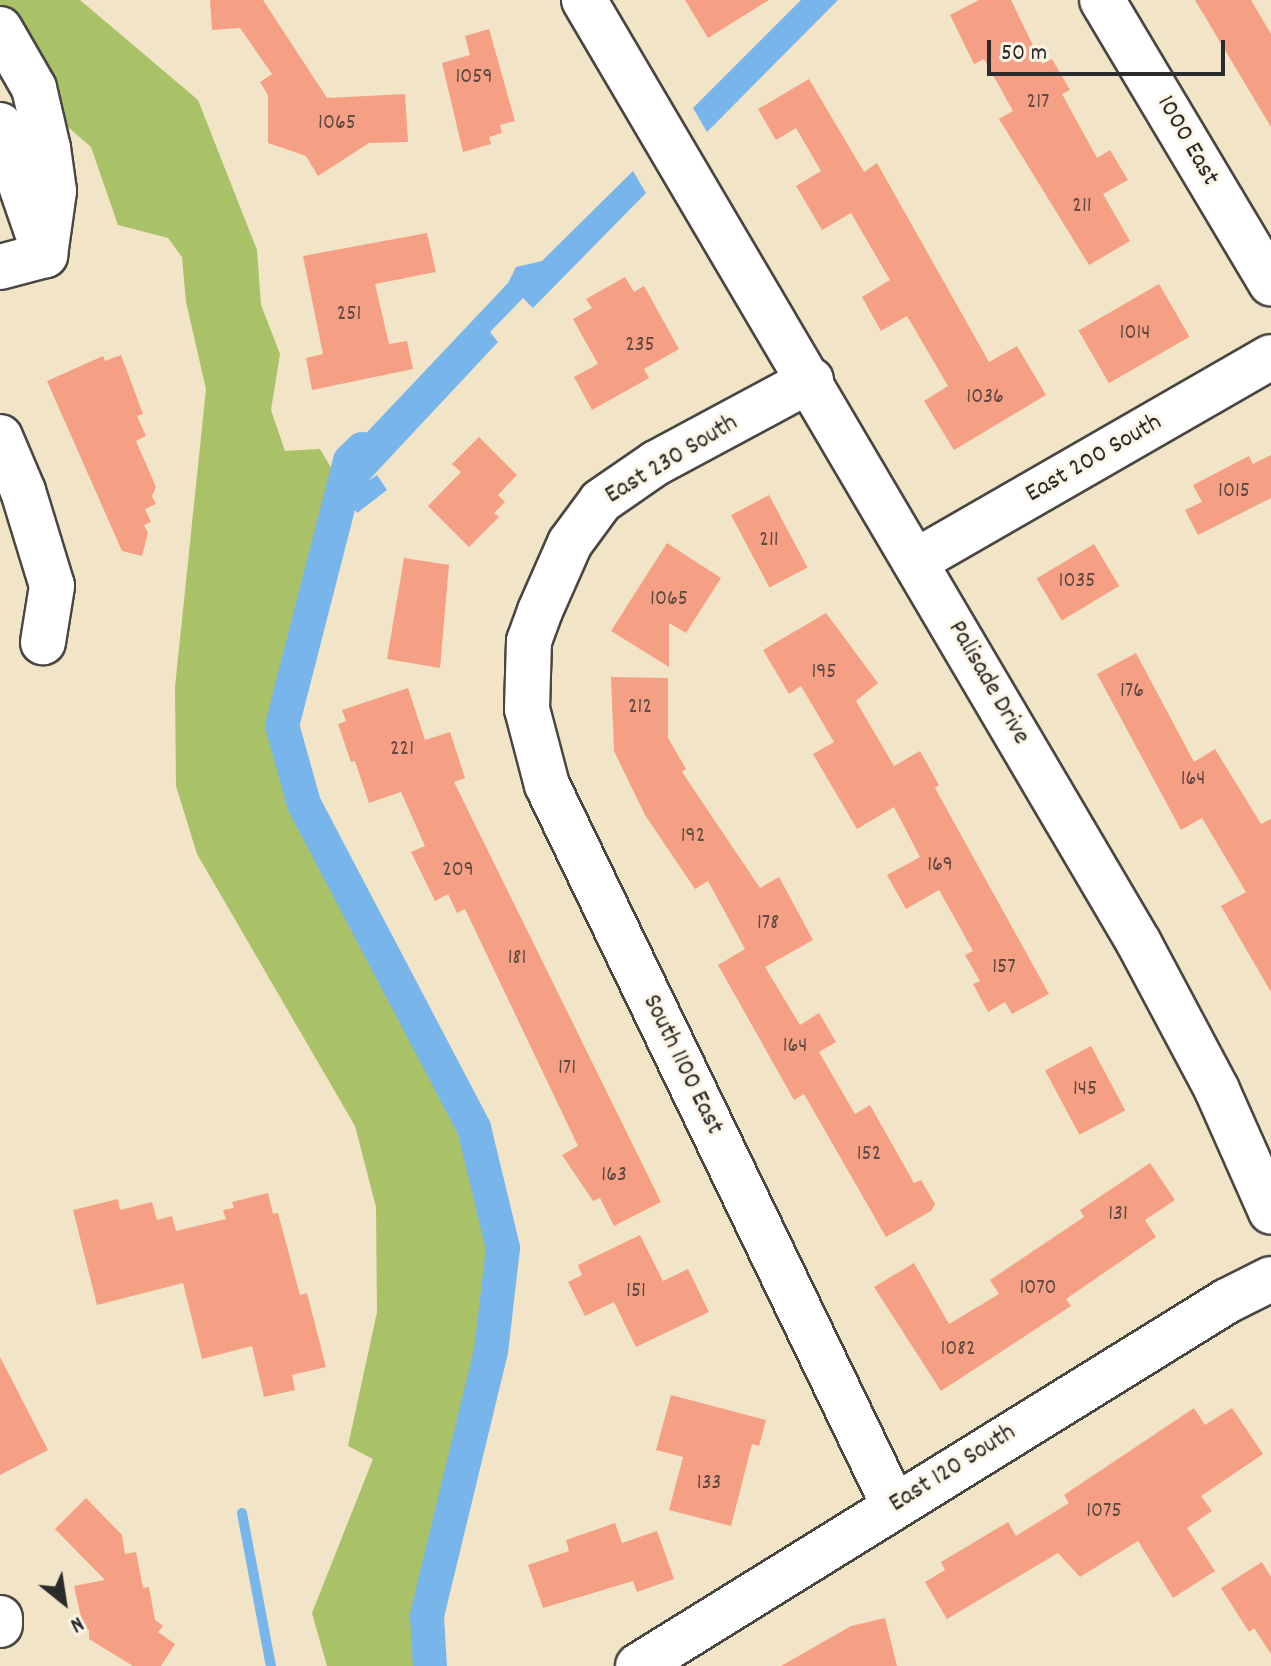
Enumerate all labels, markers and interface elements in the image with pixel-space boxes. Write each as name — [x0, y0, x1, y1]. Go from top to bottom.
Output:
scale bar — [991, 24, 1229, 74]
text: 50 m — [1001, 37, 1047, 71]
house number: 1059 — [455, 65, 493, 91]
house number: 217 — [1027, 90, 1049, 116]
street label: 1000 East — [1149, 90, 1225, 192]
house number: 1065 — [318, 111, 356, 137]
house number: 211 — [1072, 194, 1092, 220]
house number: 251 — [337, 302, 361, 328]
house number: 1014 — [1120, 321, 1150, 347]
house number: 235 — [625, 333, 655, 359]
house number: 1036 — [966, 385, 1004, 411]
street label: East 230 South — [600, 408, 744, 512]
street label: East 200 South — [1020, 408, 1168, 510]
house number: 1015 — [1218, 479, 1250, 505]
house number: 211 — [759, 528, 779, 554]
house number: 1035 — [1059, 569, 1095, 595]
house number: 1065 — [650, 587, 688, 613]
street label: Palisade Drive — [940, 616, 1036, 750]
house number: 195 — [811, 660, 837, 686]
house number: 176 — [1120, 679, 1144, 705]
house number: 212 — [628, 695, 652, 721]
house number: 221 — [390, 737, 414, 763]
house number: 164 — [1181, 767, 1205, 793]
house number: 192 — [681, 824, 705, 850]
house number: 169 — [927, 853, 953, 879]
house number: 209 — [442, 858, 474, 884]
house number: 178 — [757, 911, 779, 937]
house number: 181 — [508, 946, 526, 972]
house number: 157 — [992, 955, 1016, 981]
street label: South 1100 East — [635, 990, 729, 1140]
house number: 164 — [783, 1034, 807, 1060]
house number: 171 — [558, 1056, 576, 1082]
house number: 145 — [1073, 1077, 1097, 1103]
house number: 152 — [857, 1142, 881, 1168]
house number: 163 — [601, 1163, 627, 1189]
house number: 131 — [1108, 1202, 1128, 1228]
house number: 1070 — [1019, 1276, 1057, 1302]
house number: 151 — [626, 1279, 646, 1305]
house number: 1082 — [940, 1337, 976, 1363]
street label: East 120 South — [884, 1418, 1022, 1520]
house number: 133 — [697, 1471, 721, 1497]
house number: 1075 — [1086, 1499, 1122, 1525]
north arrow — [24, 1562, 104, 1642]
text: N — [64, 1607, 89, 1639]

